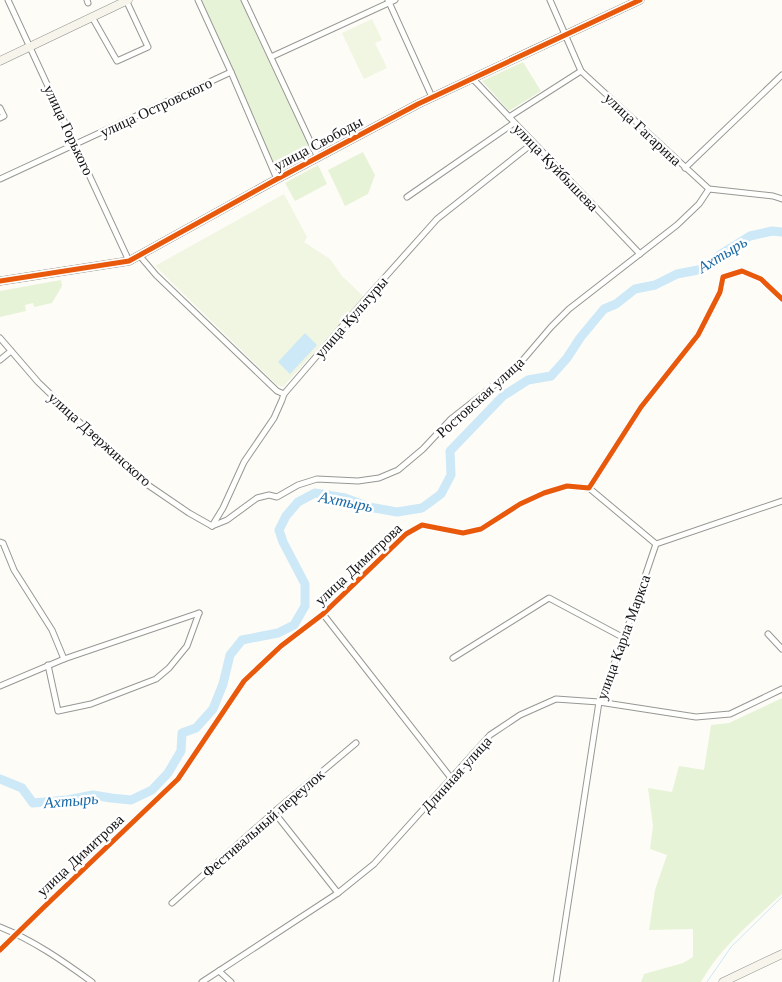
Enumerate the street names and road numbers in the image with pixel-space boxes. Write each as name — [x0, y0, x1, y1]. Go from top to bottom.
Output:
street label: улица Островского — [97, 73, 215, 141]
street label: улица Горького — [40, 82, 98, 178]
street label: улица Гагарина — [600, 88, 686, 170]
street label: улица Свободы — [270, 112, 366, 174]
street label: улица Куйбышева — [509, 119, 603, 215]
street label: улица Культуры — [310, 272, 392, 362]
street label: Ростовская улица — [432, 352, 528, 442]
street label: улица Дзержинского — [44, 388, 156, 490]
street label: улица Димитрова — [310, 518, 406, 609]
street label: улица Карла Маркса — [592, 572, 655, 702]
street label: Длинная улица — [417, 731, 496, 816]
street label: Фестивальный переулок — [198, 764, 329, 881]
street label: улица Димитрова — [32, 809, 128, 900]

